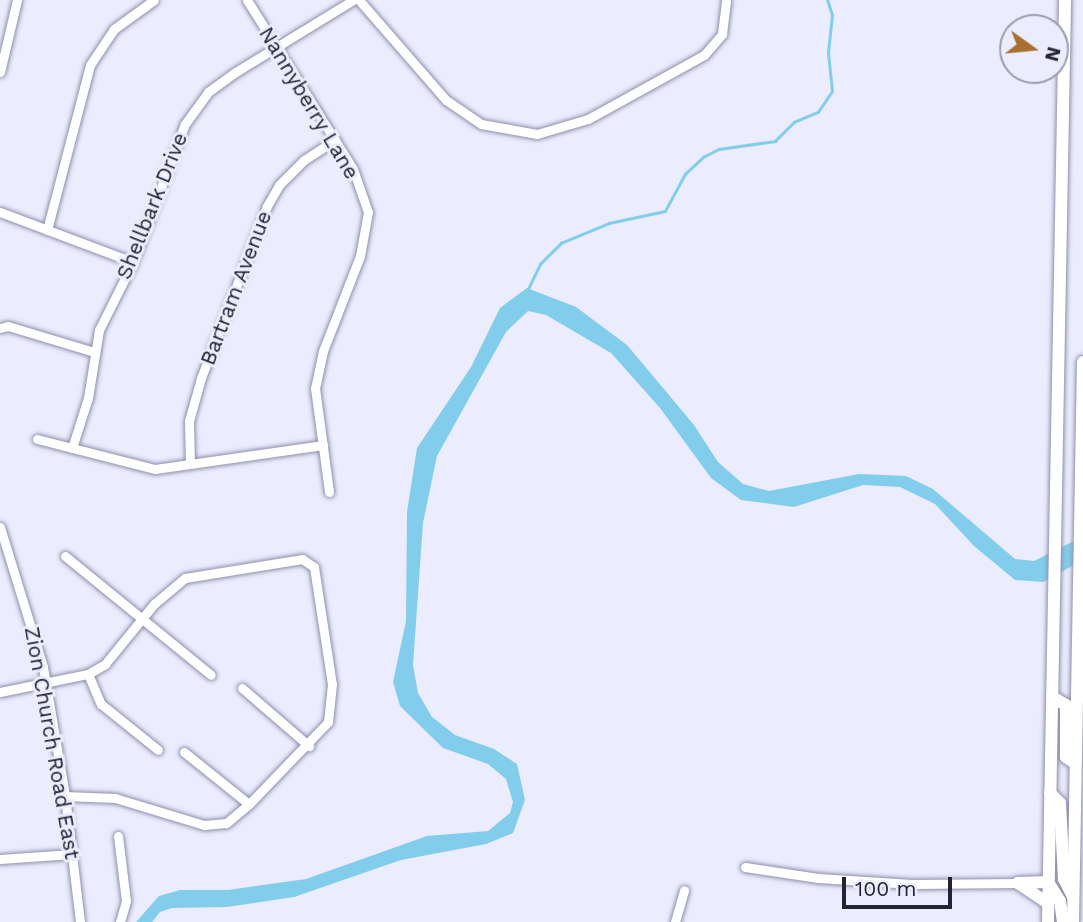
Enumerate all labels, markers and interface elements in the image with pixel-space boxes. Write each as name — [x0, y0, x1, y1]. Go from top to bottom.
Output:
north arrow — [999, 14, 1069, 84]
street label: Nannyberry Lane — [253, 22, 365, 184]
text: N — [1040, 44, 1066, 64]
street label: Shellbark Drive — [111, 129, 193, 283]
street label: Bartram Avenue — [195, 207, 277, 369]
street label: Zion Church Road East — [19, 625, 85, 861]
scale bar — [845, 862, 955, 906]
text: 100 m — [855, 876, 917, 901]

